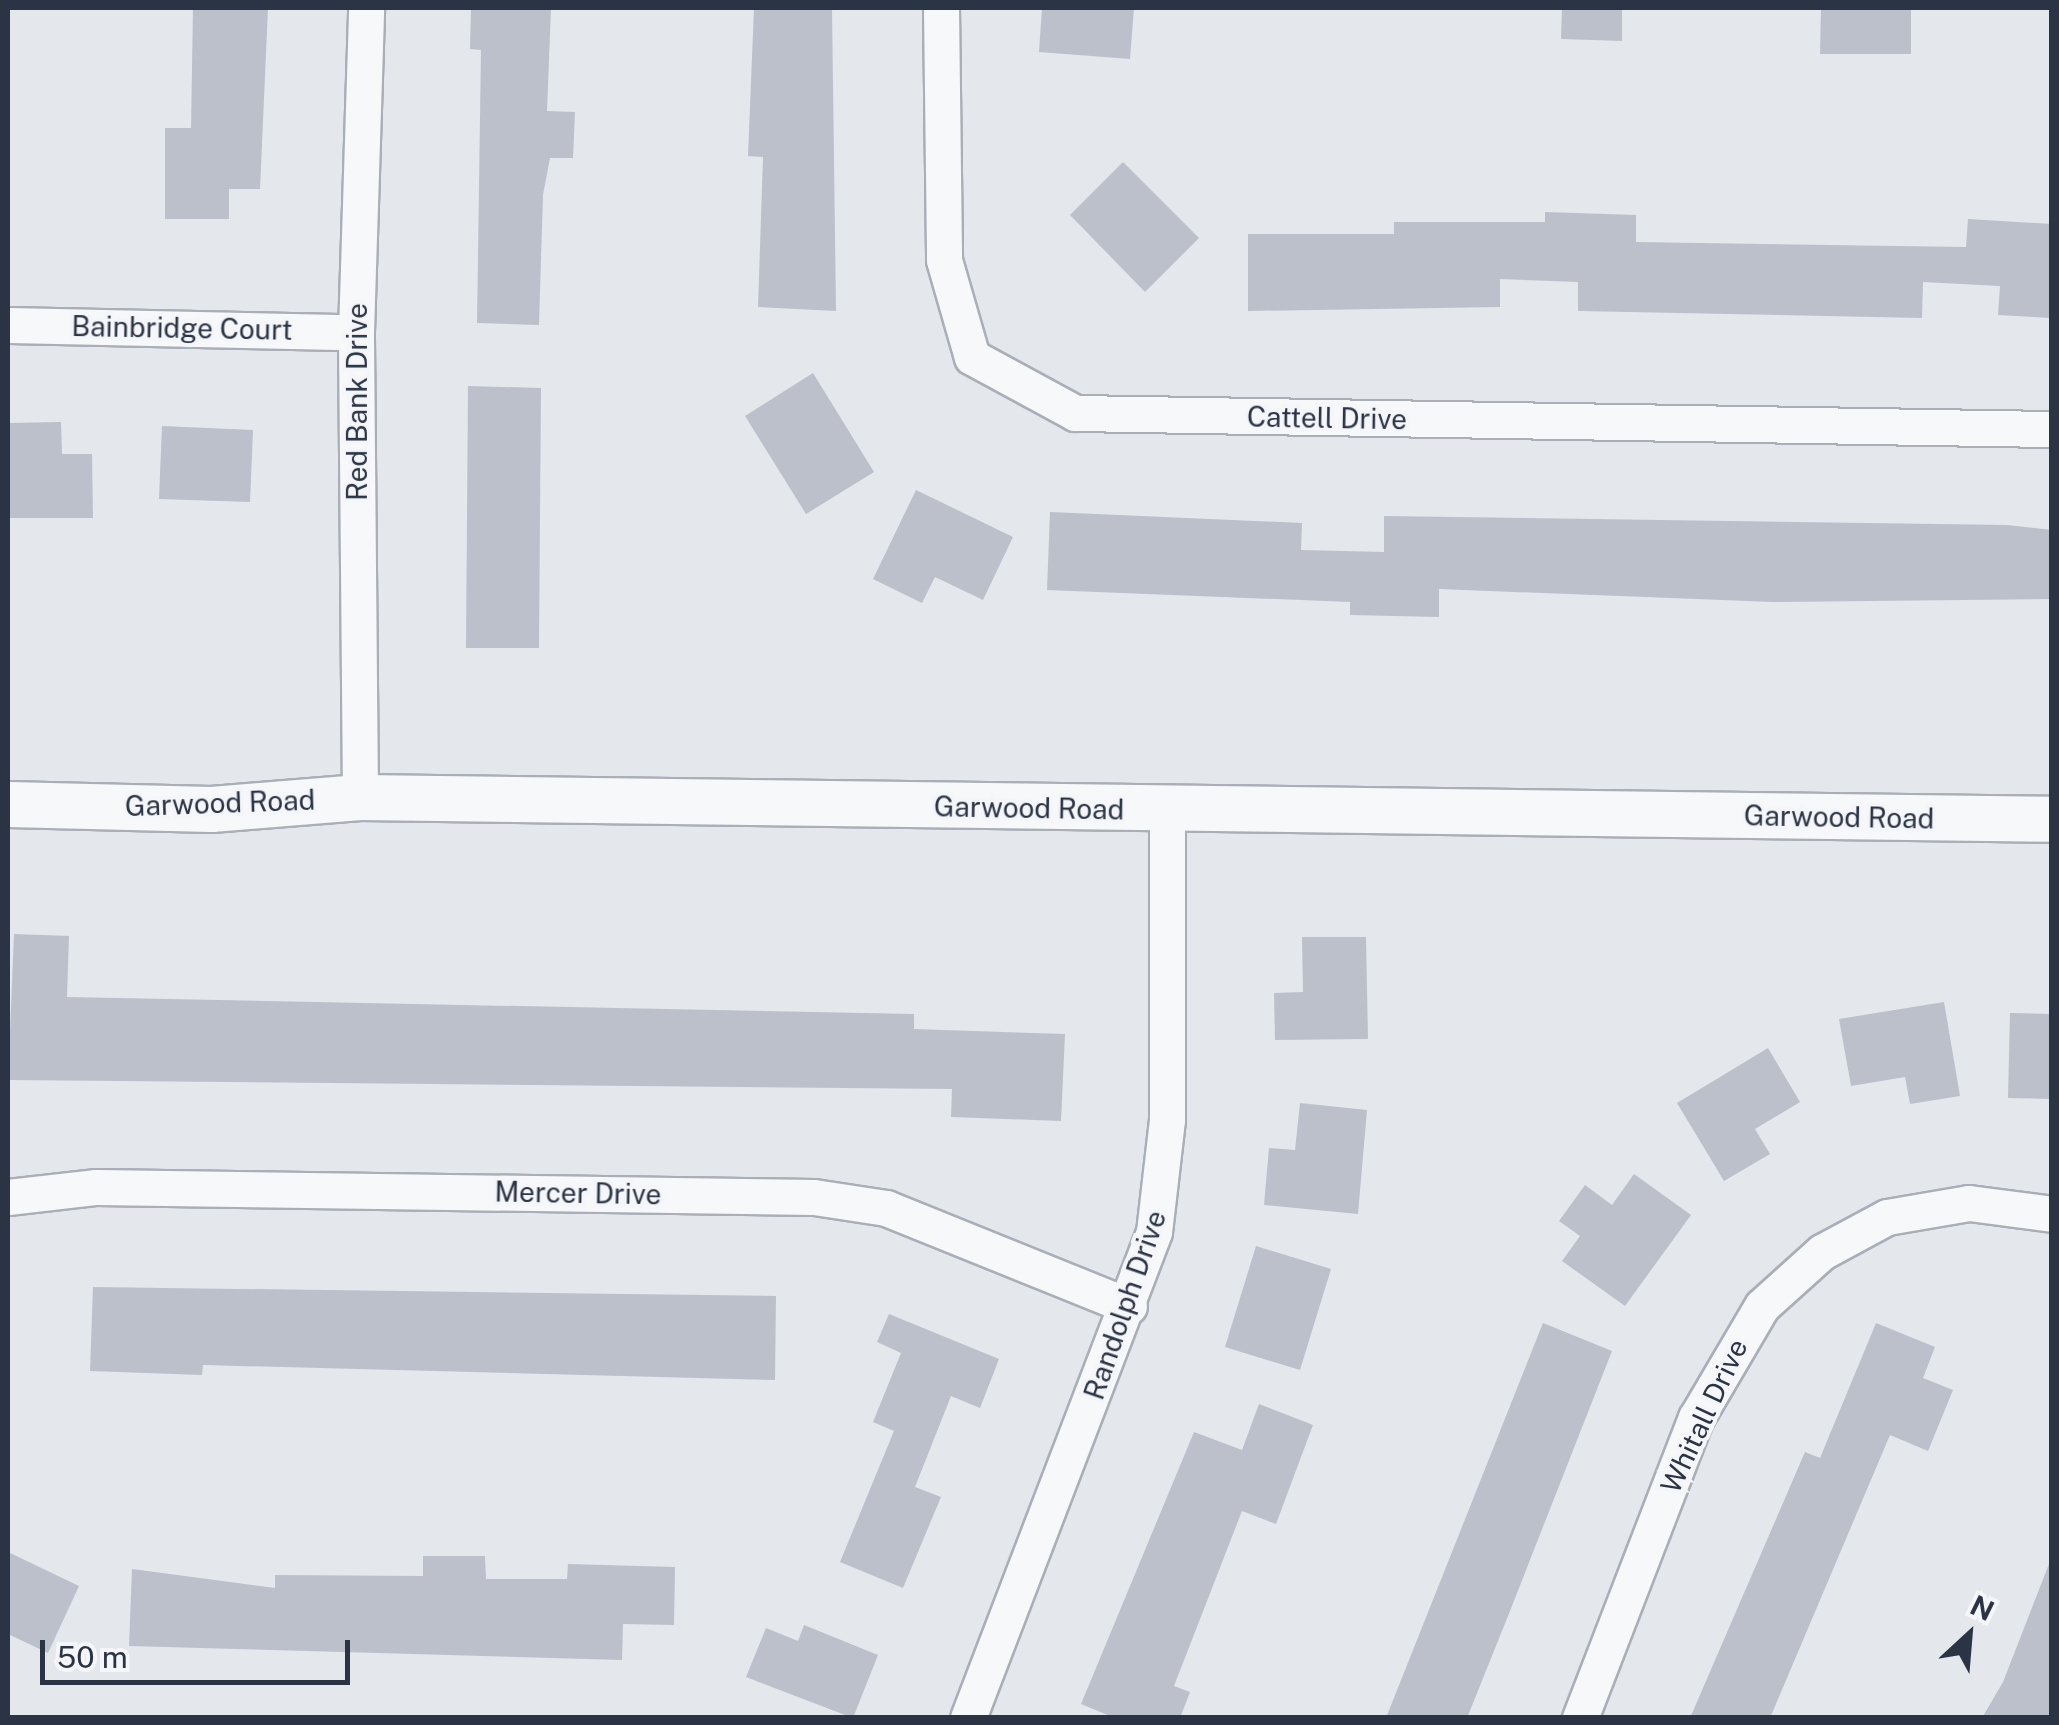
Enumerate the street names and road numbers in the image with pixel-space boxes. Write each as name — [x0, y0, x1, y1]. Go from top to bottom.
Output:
street label: Red Bank Drive — [340, 303, 374, 501]
street label: Bainbridge Court — [71, 309, 293, 347]
street label: Cattell Drive — [1247, 400, 1407, 436]
street label: Garwood Road — [124, 783, 316, 823]
street label: Garwood Road — [934, 790, 1124, 826]
street label: Garwood Road — [1744, 799, 1934, 835]
street label: Mercer Drive — [494, 1175, 662, 1211]
street label: Randolph Drive — [1077, 1206, 1173, 1404]
street label: Whitall Drive — [1654, 1333, 1754, 1499]

